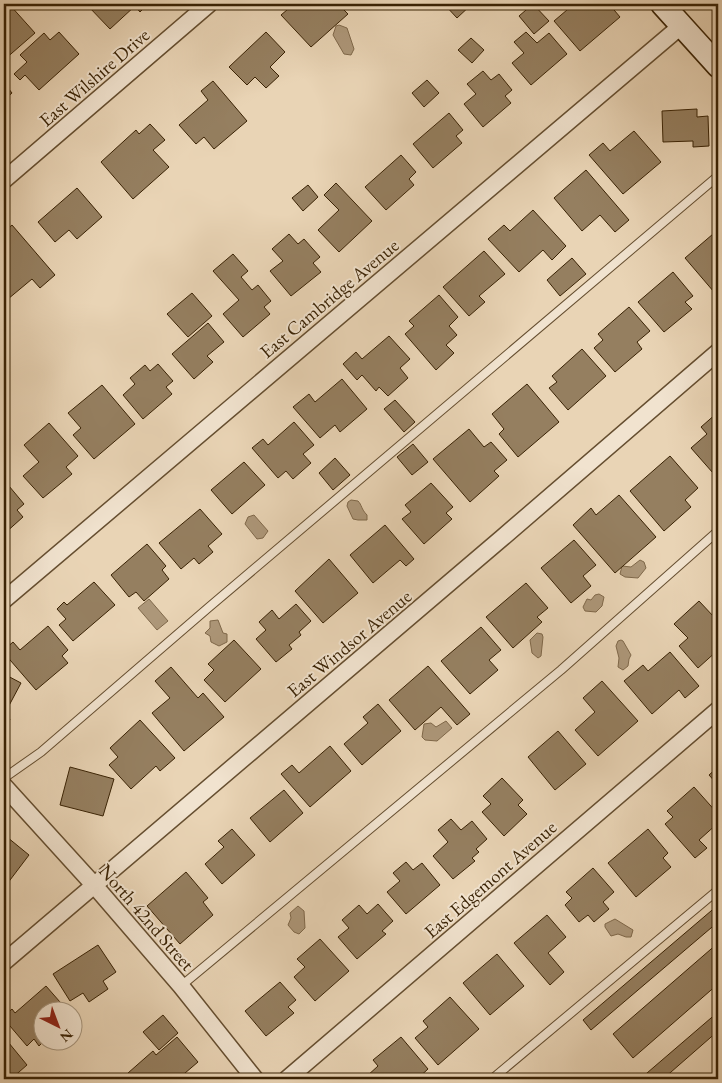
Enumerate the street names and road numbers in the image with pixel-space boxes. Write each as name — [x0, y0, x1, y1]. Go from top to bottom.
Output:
street label: East Wilshire Drive — [34, 22, 155, 132]
street label: East Cambridge Avenue — [255, 233, 404, 364]
street label: East Windsor Avenue — [282, 584, 417, 703]
street label: East Edgemont Avenue — [419, 815, 562, 944]
street label: North 42nd Street — [93, 859, 200, 976]

